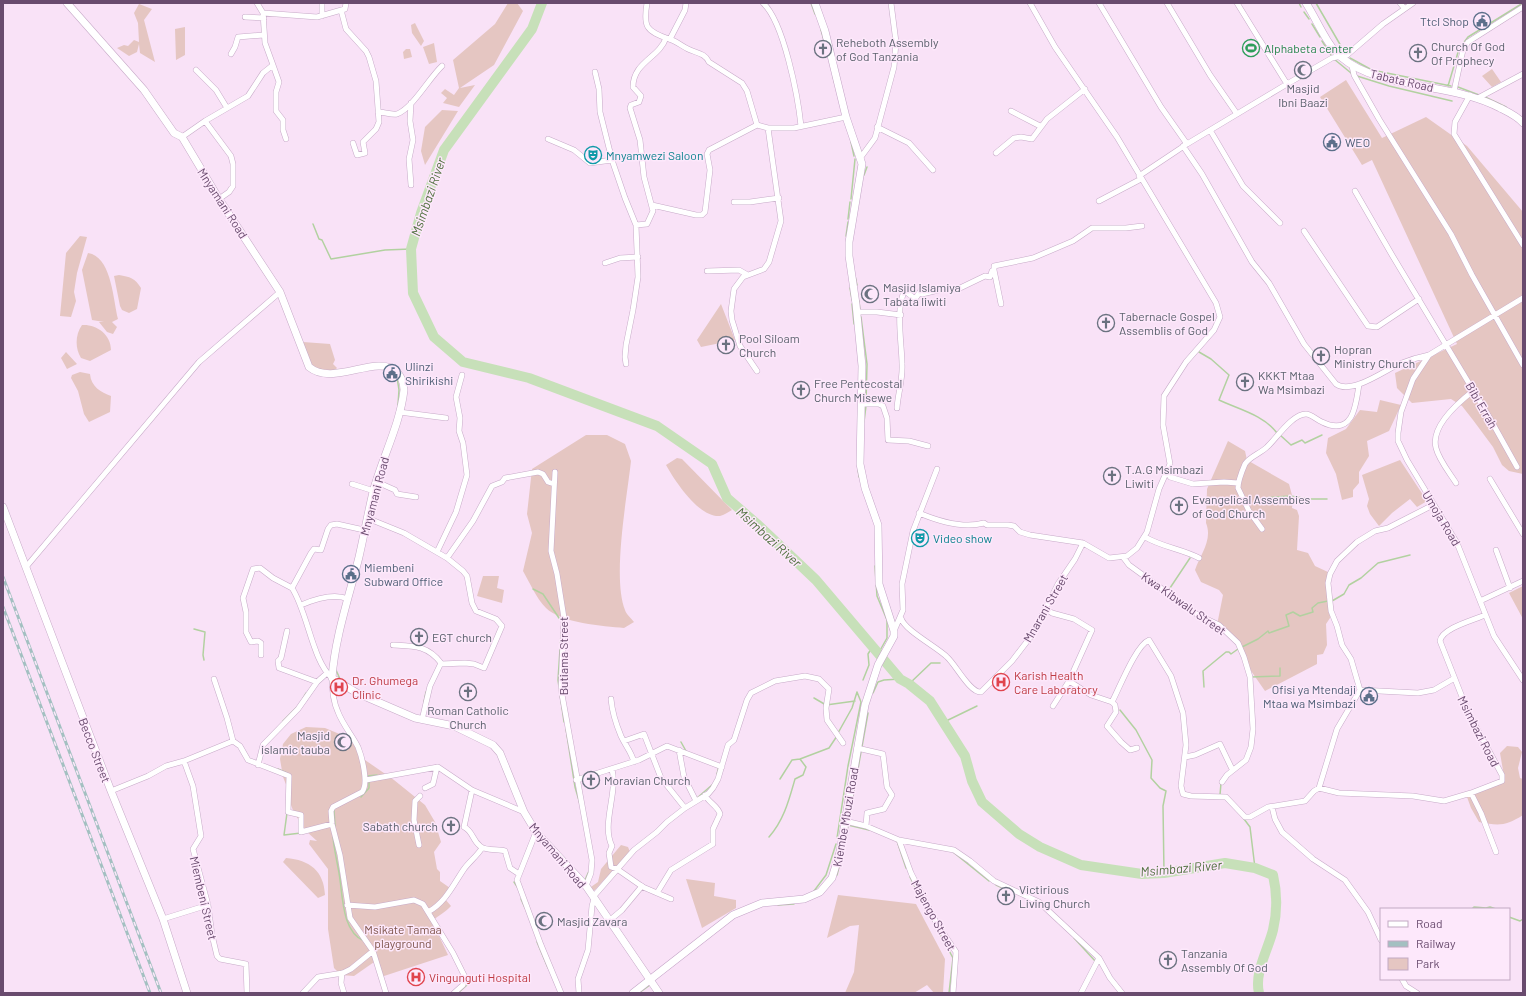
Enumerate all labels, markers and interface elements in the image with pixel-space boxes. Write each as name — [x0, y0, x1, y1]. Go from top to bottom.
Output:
public building icon: Ttcl Shop — [1472, 11, 1492, 31]
place label: Ttcl Shop — [1420, 14, 1469, 28]
place label: Reheboth Assembly of God Tanzania — [836, 35, 939, 63]
sports icon: Alphabeta center — [1241, 38, 1261, 58]
church icon: Reheboth Assembly of God Tanzania — [813, 39, 833, 59]
place label: Church Of God Of Prophecy — [1431, 39, 1505, 67]
place label: Alphabeta center — [1264, 41, 1354, 55]
church icon: Church Of God Of Prophecy — [1408, 43, 1428, 63]
mosque icon: Masjid Ibni Baazi — [1293, 60, 1313, 80]
street label: Tabata Road — [1369, 66, 1435, 94]
place label: Masjid Ibni Baazi — [1278, 81, 1328, 109]
public building icon: WEO — [1322, 132, 1342, 152]
place label: WEO — [1345, 135, 1370, 149]
theatre icon: Mnyamwezi Saloon — [583, 145, 603, 165]
place label: Mnyamwezi Saloon — [606, 148, 703, 162]
water label: Msimbazi River — [407, 155, 449, 238]
street label: Mnyamani Road — [195, 165, 251, 241]
place label: Masjid Islamiya Tabata liwiti — [883, 280, 961, 308]
mosque icon: Masjid Islamiya Tabata liwiti — [860, 284, 880, 304]
place label: Tabernacle Gospel Assemblis of God — [1119, 309, 1215, 337]
church icon: Tabernacle Gospel Assemblis of God — [1096, 313, 1116, 333]
place label: Pool Siloam Church — [739, 331, 800, 359]
church icon: Pool Siloam Church — [716, 335, 736, 355]
place label: Hopran Ministry Church — [1334, 342, 1415, 370]
church icon: Hopran Ministry Church — [1311, 346, 1331, 366]
place label: Ulinzi Shirikishi — [405, 359, 453, 387]
public building icon: Ulinzi Shirikishi — [382, 363, 402, 383]
place label: KKKT Mtaa Wa Msimbazi — [1258, 368, 1325, 396]
church icon: KKKT Mtaa Wa Msimbazi — [1235, 372, 1255, 392]
place label: Free Pentecostal Church Misewe — [814, 376, 902, 404]
street label: Bibi Errah — [1463, 379, 1501, 431]
church icon: Free Pentecostal Church Misewe — [791, 380, 811, 400]
street label: Mnyamani Road — [357, 455, 391, 537]
place label: T.A.G Msimbazi Liwiti — [1125, 462, 1204, 490]
church icon: T.A.G Msimbazi Liwiti — [1102, 466, 1122, 486]
street label: Umoja Road — [1420, 488, 1464, 548]
place label: Evangelical Assembies of God Church — [1192, 492, 1310, 520]
church icon: Evangelical Assembies of God Church — [1169, 496, 1189, 516]
water label: Msimbazi River — [733, 504, 805, 571]
theatre icon: Video show — [910, 528, 930, 548]
place label: Video show — [933, 531, 992, 545]
place label: Miembeni Subward Office — [364, 560, 443, 588]
public building icon: Miembeni Subward Office — [341, 564, 361, 584]
street label: Kwa Kibwalu Street — [1139, 569, 1229, 637]
street label: Mnarani Street — [1020, 571, 1070, 645]
street label: Butiama Street — [556, 617, 570, 695]
church icon: EGT church — [409, 627, 429, 647]
place label: EGT church — [432, 630, 492, 644]
place label: Karish Health Care Laboratory — [1014, 668, 1098, 696]
hospital icon: Karish Health Care Laboratory — [991, 672, 1011, 692]
place label: Dr. Ghumega Clinic — [352, 673, 418, 701]
hospital icon: Dr. Ghumega Clinic — [329, 677, 349, 697]
church icon: Roman Catholic Church — [458, 682, 478, 702]
place label: Ofisi ya Mtendaji Mtaa wa Msimbazi — [1263, 682, 1356, 710]
public building icon: Ofisi ya Mtendaji Mtaa wa Msimbazi — [1359, 686, 1379, 706]
street label: Msimbazi Road — [1455, 693, 1503, 769]
place label: Roman Catholic Church — [427, 703, 509, 731]
street label: Becco Street — [76, 716, 114, 784]
place label: Masjid islamic tauba — [261, 728, 330, 756]
mosque icon: Masjid islamic tauba — [333, 732, 353, 752]
street label: Kiembe Mbuzi Road — [829, 766, 861, 868]
church icon: Moravian Church — [581, 770, 601, 790]
place label: Moravian Church — [604, 773, 691, 787]
church icon: Sabath church — [441, 816, 461, 836]
place label: Sabath church — [363, 819, 438, 833]
street label: Mnyamani Road — [527, 819, 589, 891]
street label: Miembeni Street — [188, 855, 220, 941]
water label: Msimbazi River — [1140, 856, 1223, 880]
street label: Majengo Street — [909, 877, 959, 953]
place label: Victirious Living Church — [1019, 882, 1090, 910]
church icon: Victirious Living Church — [996, 886, 1016, 906]
legend — [1380, 908, 1510, 980]
mosque icon: Masjid Zavara — [534, 911, 554, 931]
place label: Masjid Zavara — [557, 914, 627, 928]
text: Road — [1416, 916, 1443, 930]
park label: Msikate Tamaa playground — [364, 922, 442, 950]
text: Railway — [1416, 936, 1456, 950]
place label: Tanzania Assembly Of God — [1181, 946, 1268, 974]
church icon: Tanzania Assembly Of God — [1158, 950, 1178, 970]
text: Park — [1416, 956, 1440, 970]
hospital icon: Vingunguti Hospital — [406, 967, 426, 987]
place label: Vingunguti Hospital — [429, 970, 531, 984]

